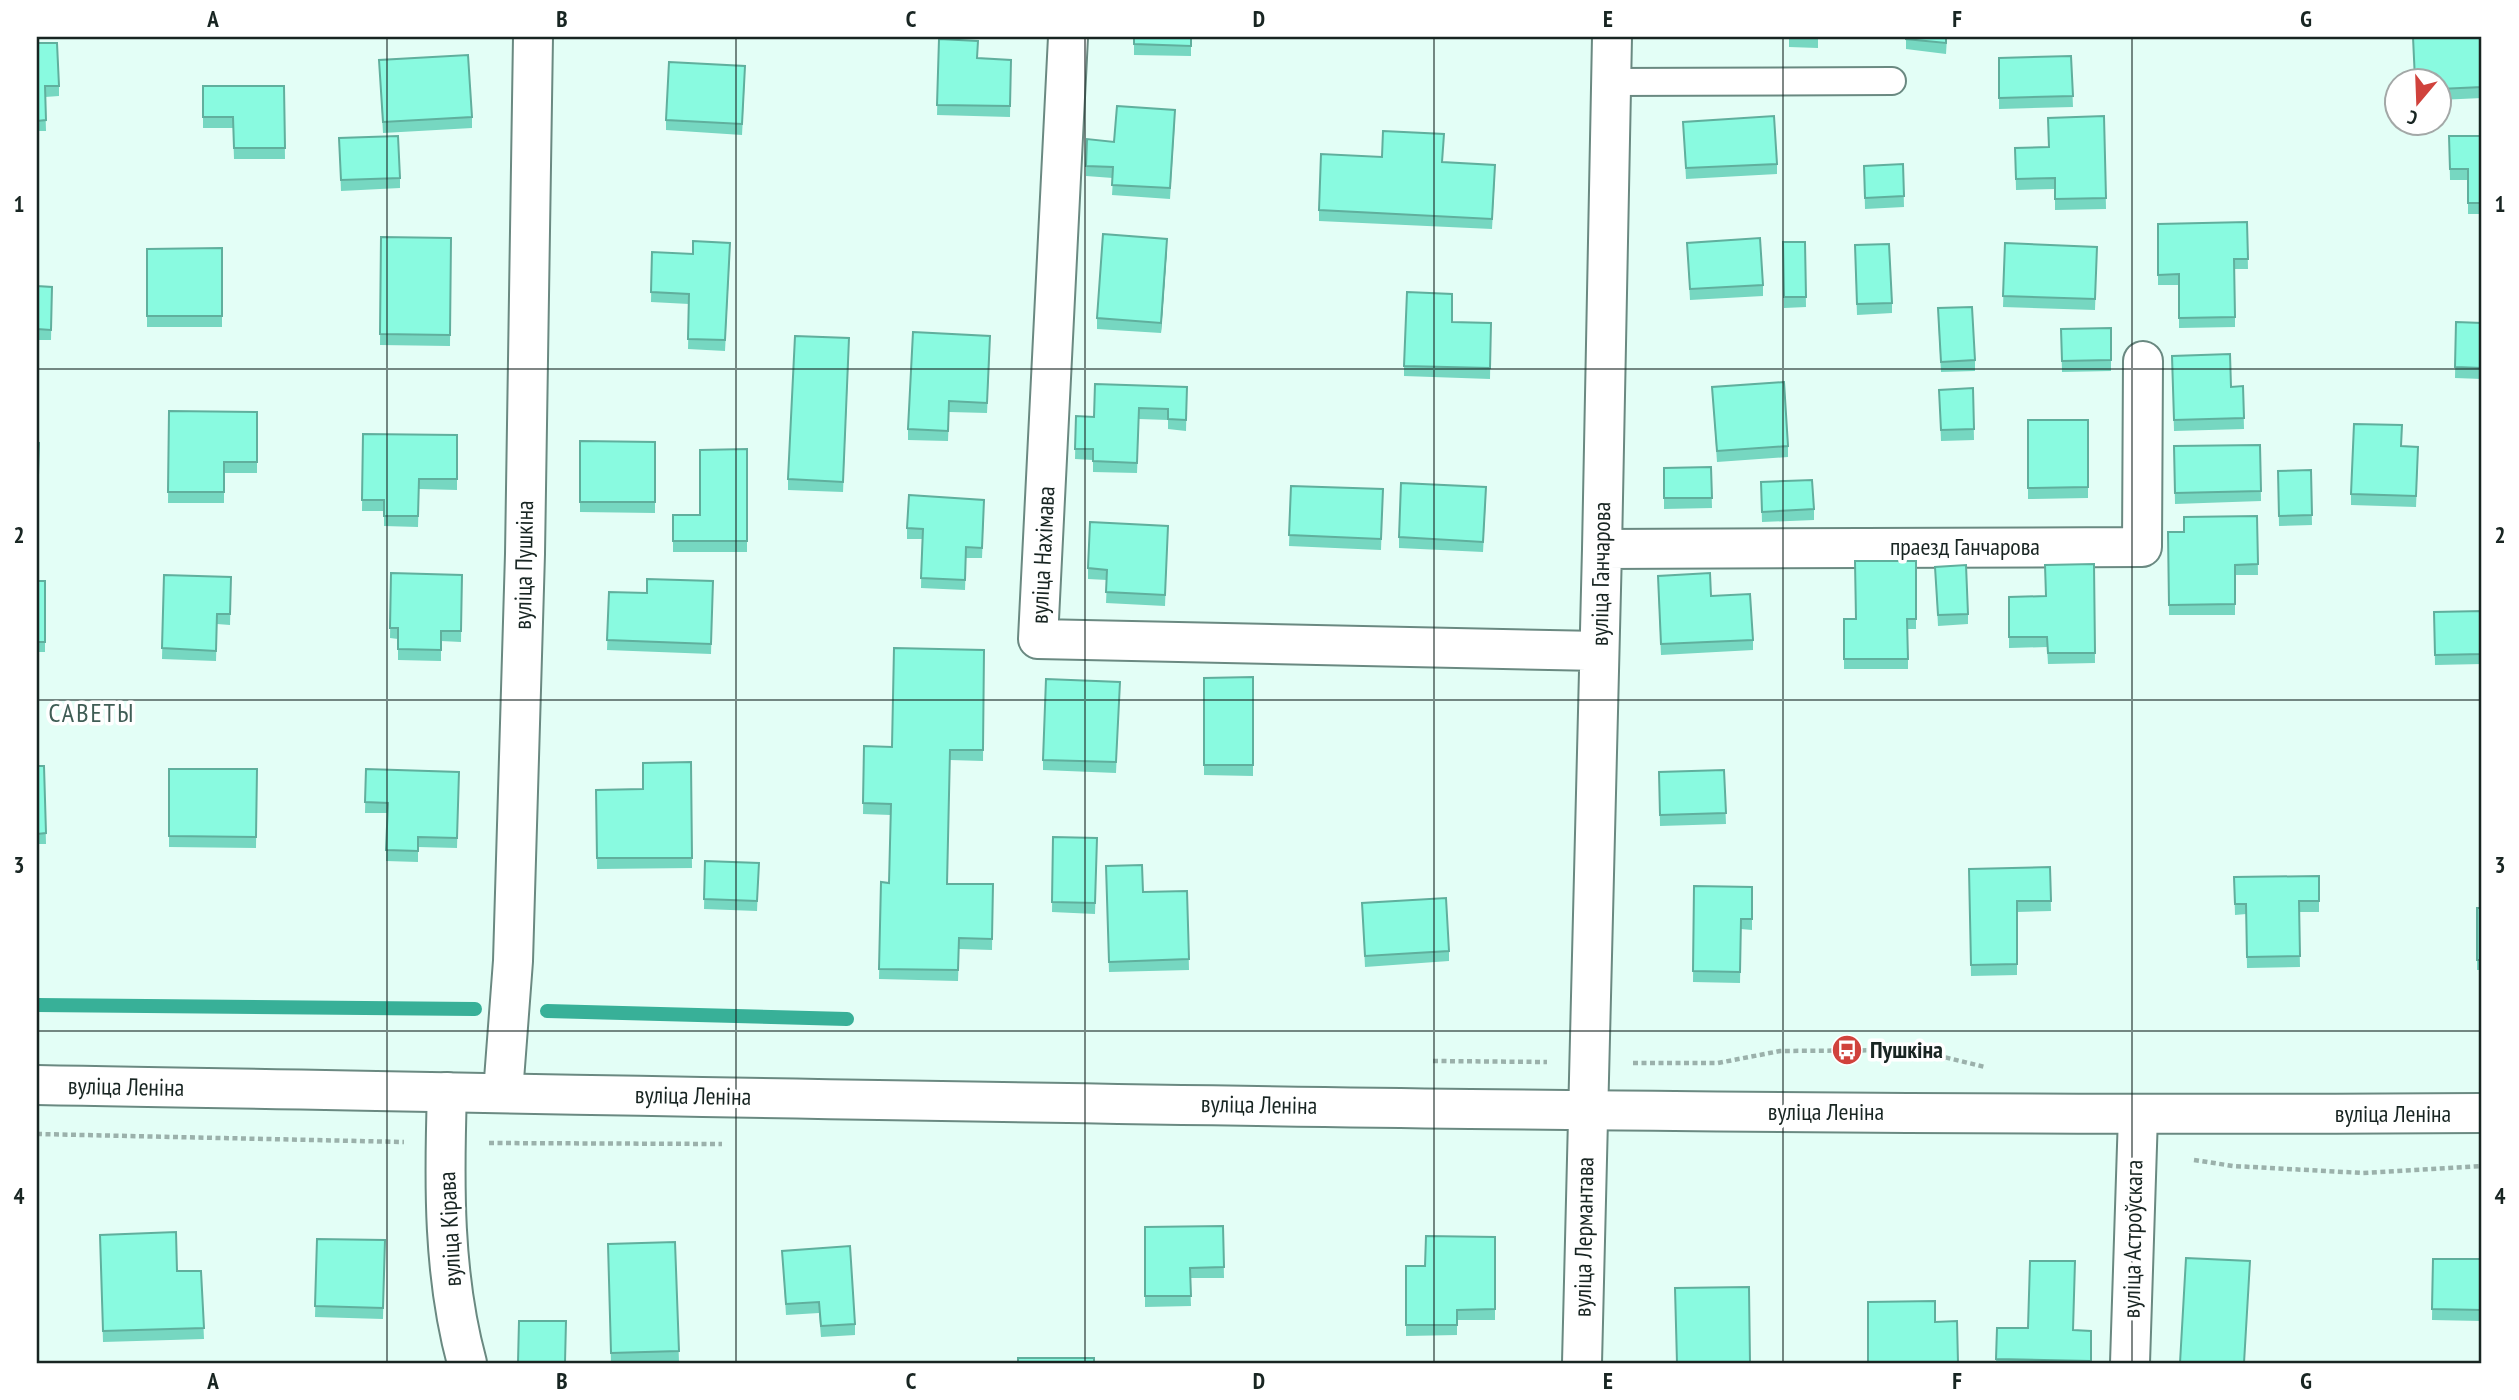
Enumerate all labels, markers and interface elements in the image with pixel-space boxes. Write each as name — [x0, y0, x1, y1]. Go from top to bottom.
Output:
text: A — [206, 4, 219, 33]
text: B — [556, 4, 568, 33]
text: C — [906, 4, 917, 33]
text: D — [1253, 4, 1265, 33]
text: E — [1603, 4, 1613, 33]
text: F — [1952, 4, 1962, 33]
text: G — [2300, 4, 2312, 33]
north arrow — [2382, 66, 2452, 136]
text: С — [2404, 105, 2420, 131]
text: 1 — [14, 189, 25, 218]
text: 1 — [2495, 189, 2506, 218]
street label: вуліца Нахімава — [1023, 485, 1062, 625]
street label: вуліца Пушкіна — [507, 500, 540, 630]
street label: вуліца Ганчарова — [1584, 502, 1617, 646]
text: 2 — [14, 520, 25, 549]
text: 2 — [2495, 520, 2506, 549]
street label: праезд Ганчарова — [1890, 531, 2040, 562]
district label: САВЕТЫ — [49, 696, 135, 729]
text: 3 — [14, 850, 25, 879]
text: 3 — [2495, 850, 2506, 879]
bus stop icon: Пушкіна — [1830, 1033, 1864, 1067]
place label: Пушкіна — [1870, 1034, 1943, 1065]
street label: вуліца Леніна — [68, 1070, 184, 1103]
street label: вуліца Леніна — [635, 1079, 751, 1112]
street label: вуліца Леніна — [1201, 1088, 1317, 1121]
street label: вуліца Леніна — [1768, 1096, 1884, 1127]
street label: вуліца Леніна — [2335, 1098, 2451, 1129]
street label: вуліца Лермантава — [1567, 1157, 1600, 1317]
street label: вуліца Астроўскага — [2116, 1159, 2149, 1319]
street label: вуліца Кірава — [431, 1171, 468, 1287]
text: 4 — [14, 1181, 25, 1210]
text: 4 — [2495, 1181, 2506, 1210]
text: A — [206, 1366, 219, 1395]
text: B — [556, 1366, 568, 1395]
text: C — [906, 1366, 917, 1395]
text: D — [1253, 1366, 1265, 1395]
text: E — [1603, 1366, 1613, 1395]
text: F — [1952, 1366, 1962, 1395]
text: G — [2300, 1366, 2312, 1395]

